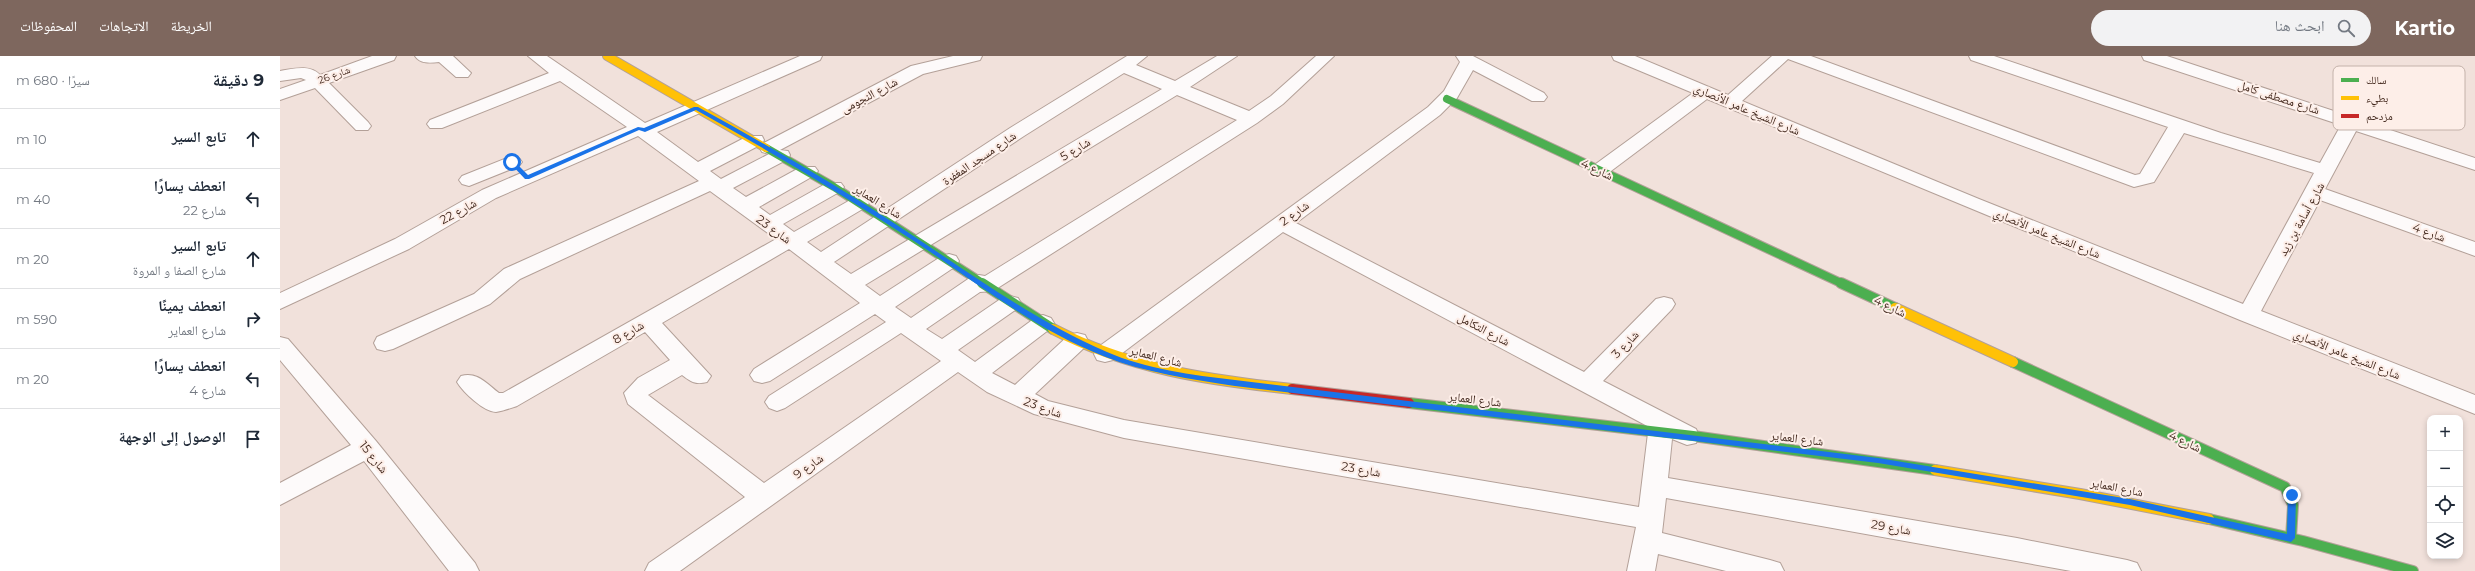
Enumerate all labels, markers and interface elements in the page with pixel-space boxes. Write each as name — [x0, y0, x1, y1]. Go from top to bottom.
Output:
search box — [2091, 10, 2371, 46]
text: ابحث هنا — [2275, 16, 2325, 35]
text: المحفوظات — [20, 17, 77, 35]
text: الاتجاهات — [99, 17, 149, 35]
text: الخريطة — [171, 17, 212, 35]
icon: search — [2335, 17, 2357, 39]
text: Kartio — [2395, 17, 2455, 40]
street label: شارع 26 — [316, 63, 352, 87]
legend — [2333, 66, 2465, 130]
text: 9 دقيقة — [213, 70, 264, 90]
text: سيرًا · 680 m — [16, 72, 90, 88]
text: سالك — [2366, 73, 2386, 87]
street label: شارع النجومى — [838, 74, 901, 117]
street label: شارع مصطفى كامل — [2236, 77, 2322, 118]
street label: شارع الشيخ عامر الأنصاري — [1690, 80, 1803, 141]
text: بطيء — [2366, 91, 2388, 107]
text: مزدحم — [2366, 109, 2393, 124]
text: تابع السير — [172, 127, 226, 146]
icon: ahead — [242, 128, 264, 150]
street label: شارع مسجد المغفرة — [939, 128, 1019, 189]
text: 10 m — [16, 131, 47, 147]
street label: شارع 5 — [1057, 134, 1093, 165]
route start — [503, 153, 521, 171]
street label: شارع 4 — [1578, 155, 1616, 184]
text: انعطف يسارًا — [154, 176, 226, 195]
street label: شارع العماير — [850, 180, 905, 222]
street label: شارع أسامة بن زيد — [2275, 180, 2328, 259]
icon: left — [242, 188, 264, 210]
text: 40 m — [16, 191, 50, 207]
street label: شارع 22 — [437, 195, 480, 228]
street label: شارع 2 — [1276, 197, 1312, 230]
text: شارع 22 — [183, 202, 226, 218]
street label: شارع الشيخ عامر الأنصاري — [1990, 205, 2103, 264]
street label: شارع 23 — [753, 211, 794, 248]
street label: شارع 4 — [2410, 219, 2448, 246]
text: تابع السير — [172, 236, 226, 255]
icon: ahead — [242, 248, 264, 270]
text: 20 m — [16, 251, 49, 267]
text: شارع الصفا و المروة — [133, 262, 226, 278]
street label: شارع 4 — [1871, 292, 1909, 321]
text: انعطف يمينًا — [158, 296, 226, 315]
icon: right — [242, 308, 264, 330]
street label: شارع التكامل — [1455, 309, 1513, 350]
text: 590 m — [16, 311, 57, 327]
street label: شارع 8 — [610, 317, 647, 348]
text: شارع العماير — [168, 322, 226, 338]
street label: شارع الشيخ عامر الأنصاري — [2290, 326, 2403, 385]
street label: شارع 3 — [1608, 327, 1643, 362]
street label: شارع العماير — [1127, 342, 1184, 371]
text: انعطف يسارًا — [154, 356, 226, 375]
icon: left — [242, 368, 264, 390]
text: 20 m — [16, 371, 49, 387]
text: شارع 4 — [189, 382, 226, 398]
street label: شارع العماير — [1447, 388, 1502, 411]
street label: شارع 23 — [1022, 393, 1064, 422]
map controls — [2427, 415, 2463, 559]
button: + — [2427, 415, 2463, 451]
text: الوصول إلى الوجهة — [119, 427, 226, 446]
street label: شارع العماير — [1769, 427, 1824, 450]
street label: شارع 4 — [2166, 427, 2204, 456]
icon: arrive — [242, 428, 264, 450]
street label: شارع 15 — [356, 438, 392, 477]
street label: شارع 9 — [790, 450, 827, 483]
button: − — [2427, 451, 2463, 487]
street label: شارع 23 — [1340, 458, 1382, 481]
street label: شارع العماير — [2088, 474, 2145, 500]
route end — [2283, 486, 2301, 504]
button: locate — [2427, 487, 2463, 523]
street label: شارع 29 — [1870, 516, 1912, 539]
button: layers — [2427, 523, 2463, 559]

